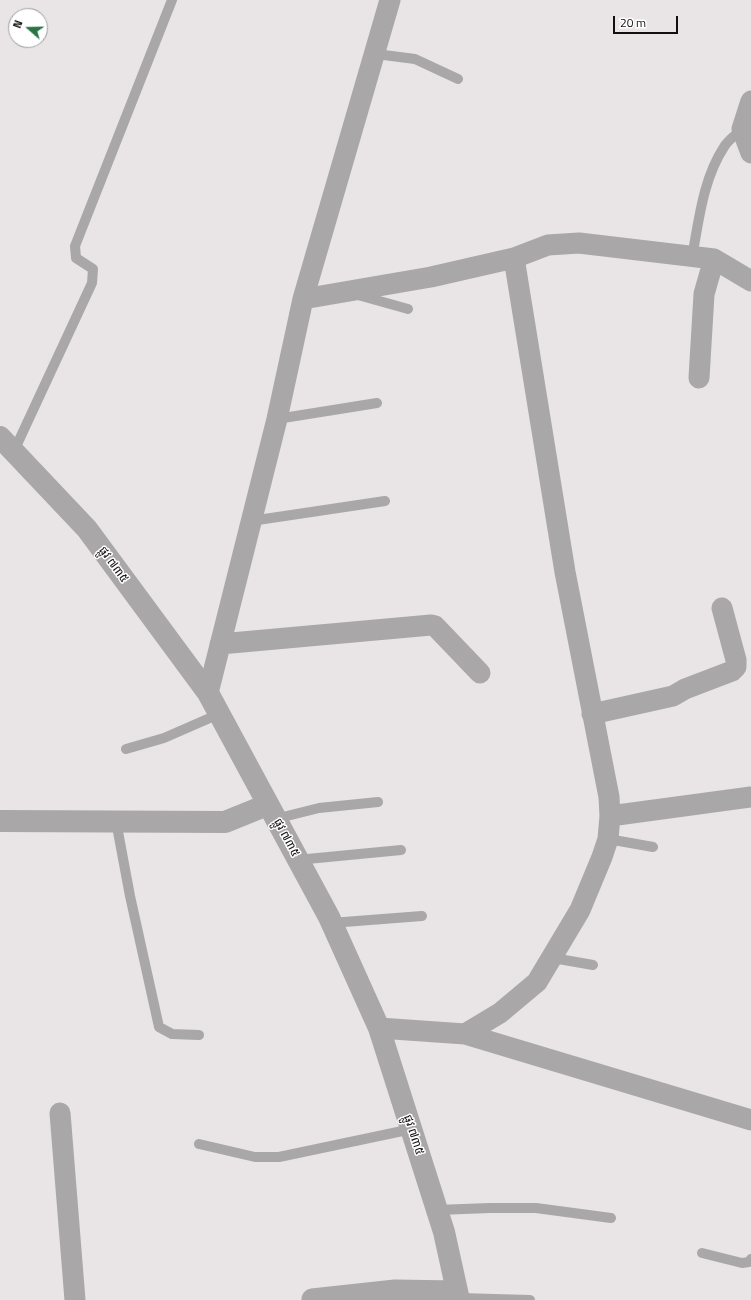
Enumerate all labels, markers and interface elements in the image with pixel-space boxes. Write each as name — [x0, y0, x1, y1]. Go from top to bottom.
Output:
north arrow — [8, 8, 48, 48]
scale bar — [615, 8, 680, 34]
text: 20 m — [620, 13, 646, 32]
text: N — [9, 18, 26, 31]
street label: ផ្លូវ ៧៣៥ — [95, 544, 131, 586]
street label: ផ្លូវ ៧៣៥ — [270, 816, 302, 860]
street label: ផ្លូវ ៧៣៥ — [400, 1113, 426, 1157]

